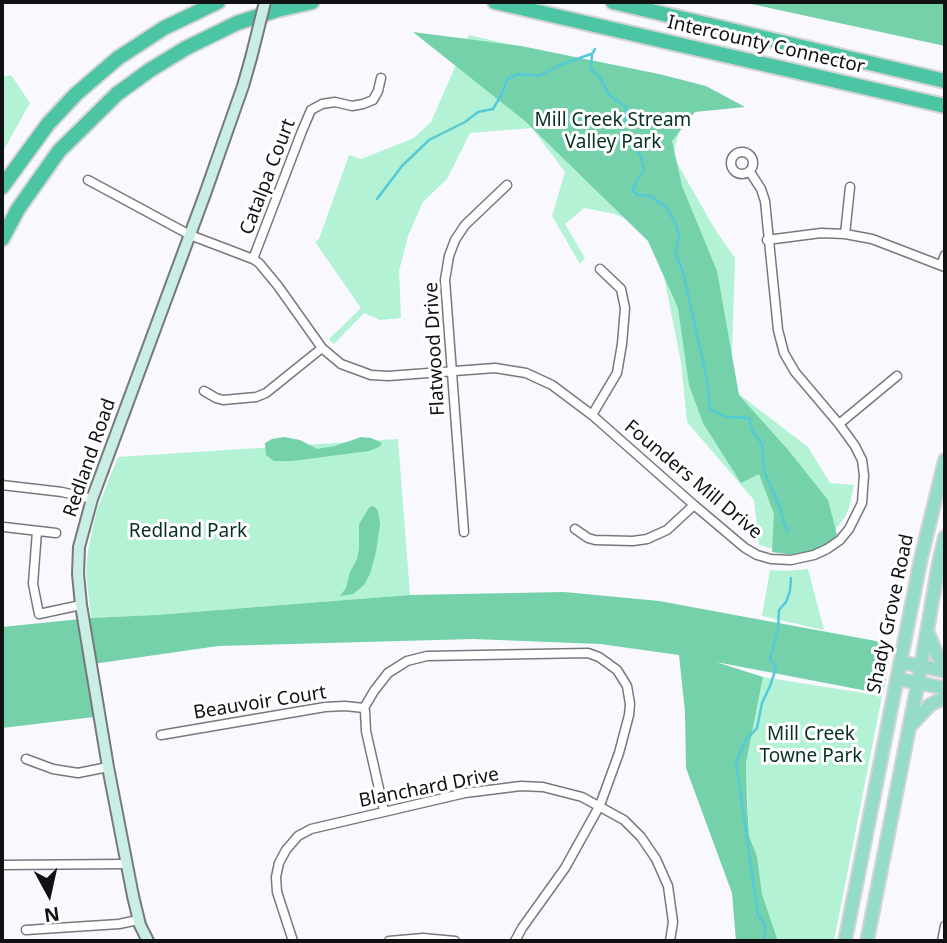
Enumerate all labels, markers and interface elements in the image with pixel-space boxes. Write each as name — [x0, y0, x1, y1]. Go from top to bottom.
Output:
street label: Intercounty Connector — [665, 11, 867, 79]
park label: Mill Creek Stream Valley Park — [535, 110, 691, 154]
street label: Catalpa Court — [235, 116, 301, 238]
street label: Flatwood Drive — [420, 282, 450, 416]
street label: Redland Road — [59, 396, 121, 520]
street label: Founders Mill Drive — [619, 416, 767, 544]
park label: Redland Park — [129, 521, 247, 543]
street label: Shady Grove Road — [863, 532, 919, 696]
street label: Beauvoir Court — [192, 681, 328, 725]
park label: Mill Creek Towne Park — [760, 724, 862, 768]
street label: Blanchard Drive — [357, 763, 501, 813]
north arrow — [14, 859, 84, 929]
text: N — [42, 901, 61, 929]

